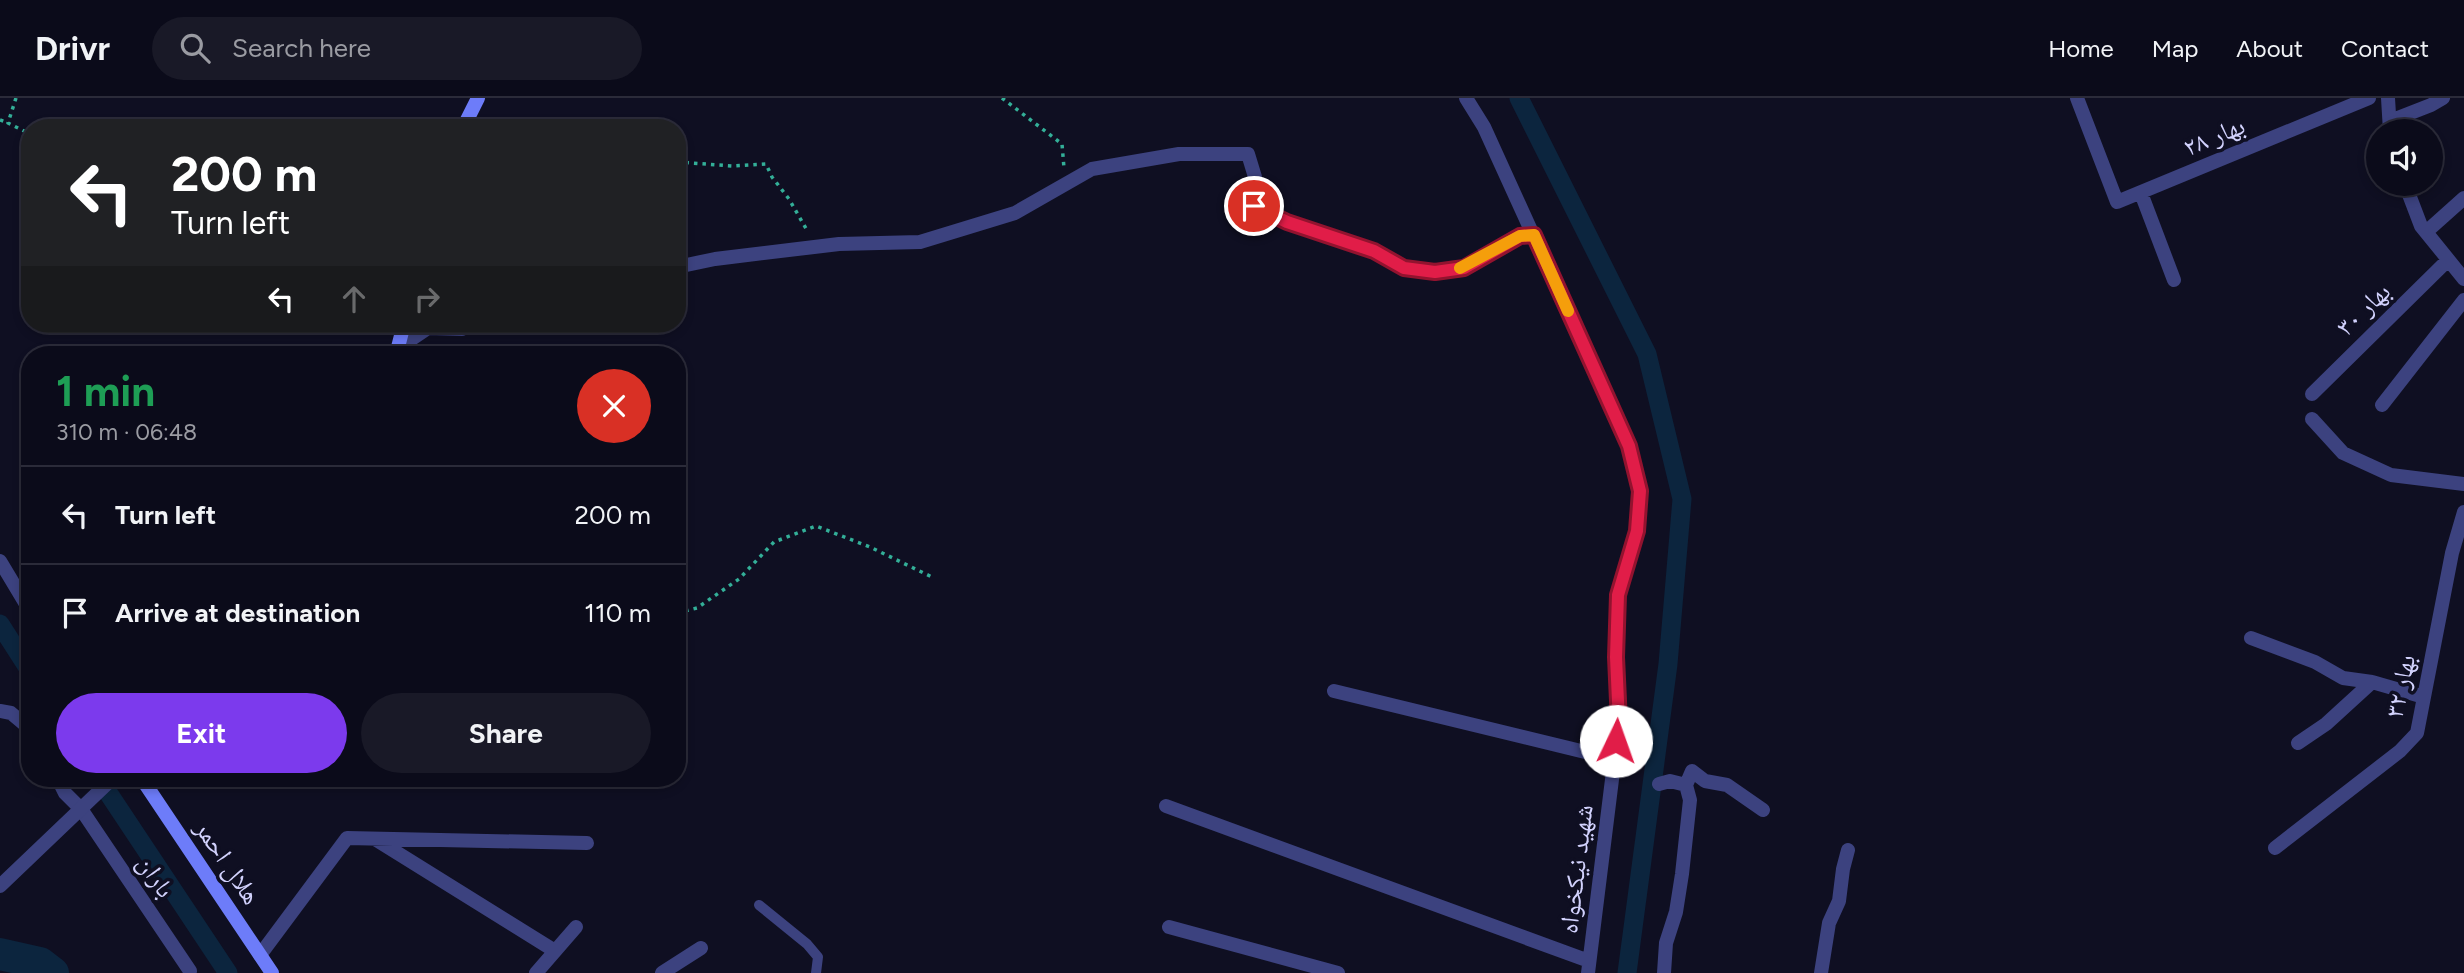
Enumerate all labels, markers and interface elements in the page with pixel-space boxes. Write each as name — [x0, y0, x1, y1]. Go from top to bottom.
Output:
search box — [152, 17, 642, 80]
text: Drivr — [35, 29, 110, 68]
icon: search — [176, 29, 214, 67]
text: Search here — [232, 32, 371, 64]
text: Home — [2048, 34, 2114, 63]
text: Map — [2152, 34, 2198, 63]
text: About — [2236, 34, 2303, 63]
text: Contact — [2341, 34, 2429, 63]
street label: بهار ۲۸ — [2179, 109, 2249, 163]
map controls — [2366, 119, 2443, 196]
button: sound — [2366, 119, 2443, 196]
text: 200 m — [171, 144, 317, 203]
icon: left — [56, 147, 147, 238]
pin — [1224, 176, 1284, 236]
icon: arrive — [1235, 187, 1273, 225]
text: Turn left — [171, 204, 290, 242]
street label: بهار ۳۰ — [2329, 275, 2397, 343]
icon: left — [262, 280, 300, 318]
icon: ahead — [335, 280, 373, 318]
icon: right — [408, 280, 446, 318]
text: 1 min — [56, 366, 155, 417]
button: close — [577, 369, 651, 443]
text: 310 m · 06:48 — [56, 418, 197, 446]
icon: left — [56, 496, 94, 534]
text: Turn left — [115, 499, 216, 531]
text: 200 m — [575, 499, 651, 531]
icon: arrive — [56, 594, 94, 632]
text: Arrive at destination — [115, 597, 360, 629]
text: 110 m — [584, 597, 651, 629]
street label: بهار ۳۲ — [2378, 652, 2422, 720]
button: Exit — [56, 693, 347, 773]
button: Share — [361, 693, 651, 773]
position arrow — [1579, 704, 1653, 778]
street label: شهید نیکخواه — [1552, 803, 1600, 935]
street label: هلال احمر — [188, 813, 268, 910]
street label: باران — [130, 848, 182, 904]

